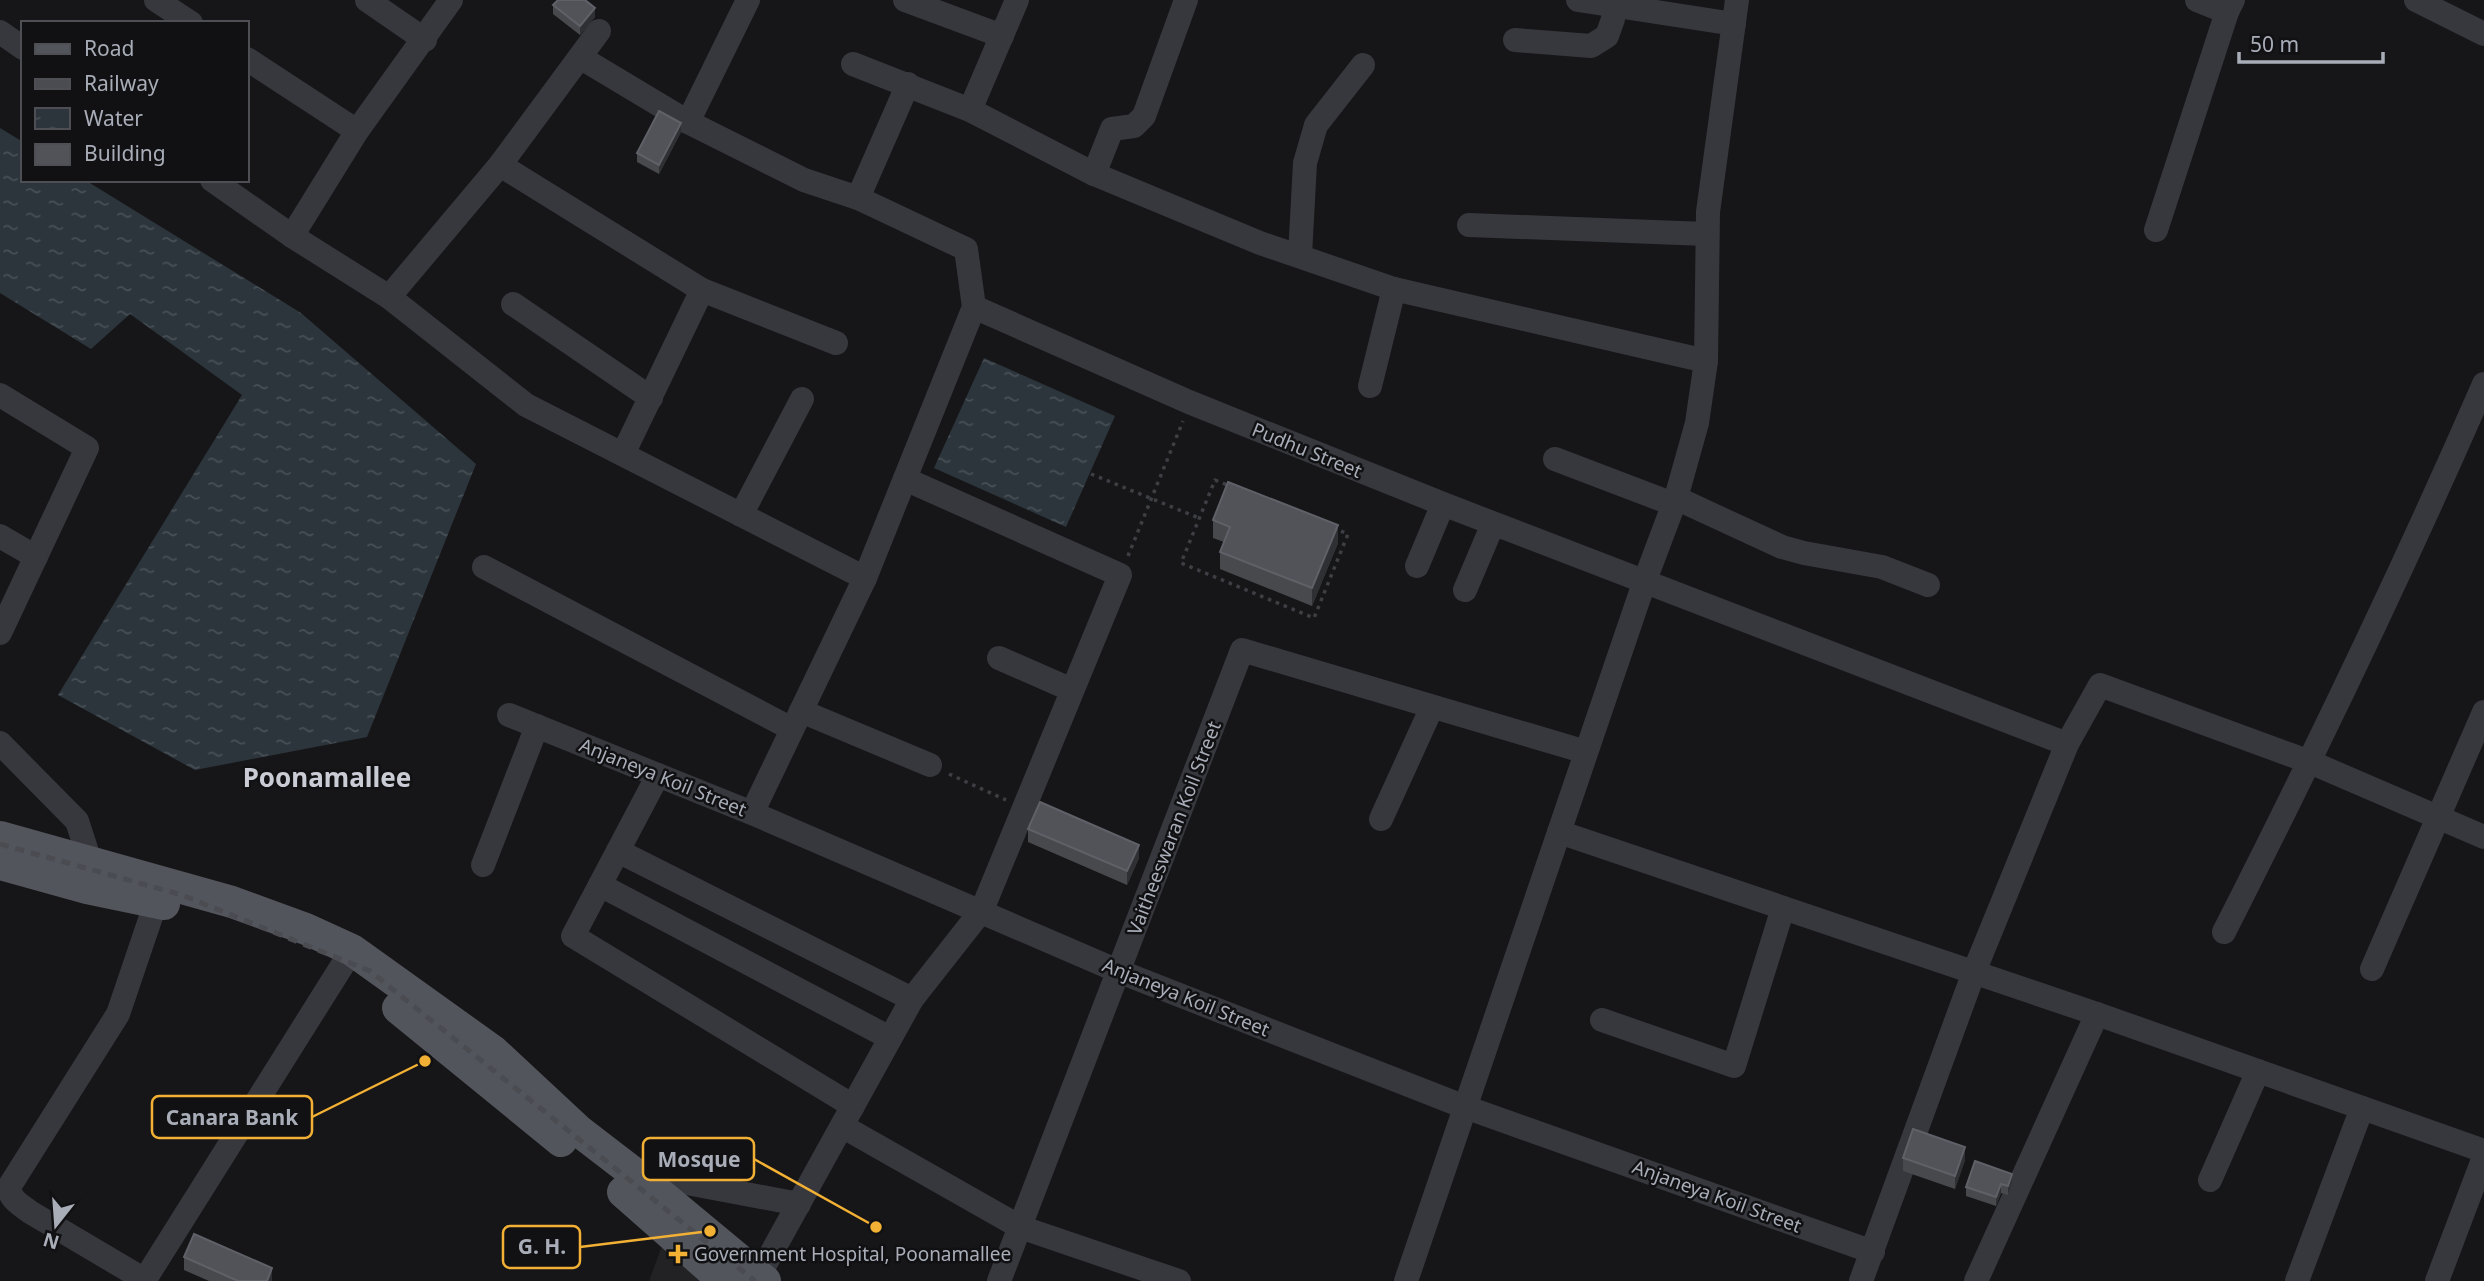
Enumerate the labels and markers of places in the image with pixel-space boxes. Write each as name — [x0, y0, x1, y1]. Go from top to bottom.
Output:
callout: Canara Bank — [152, 1096, 312, 1138]
callout: Mosque — [643, 1138, 754, 1180]
callout: G. H. — [503, 1226, 580, 1268]
place label: Government Hospital, Poonamallee — [694, 1241, 1011, 1267]
marker: Government Hospital, Poonamallee — [668, 1244, 688, 1264]

